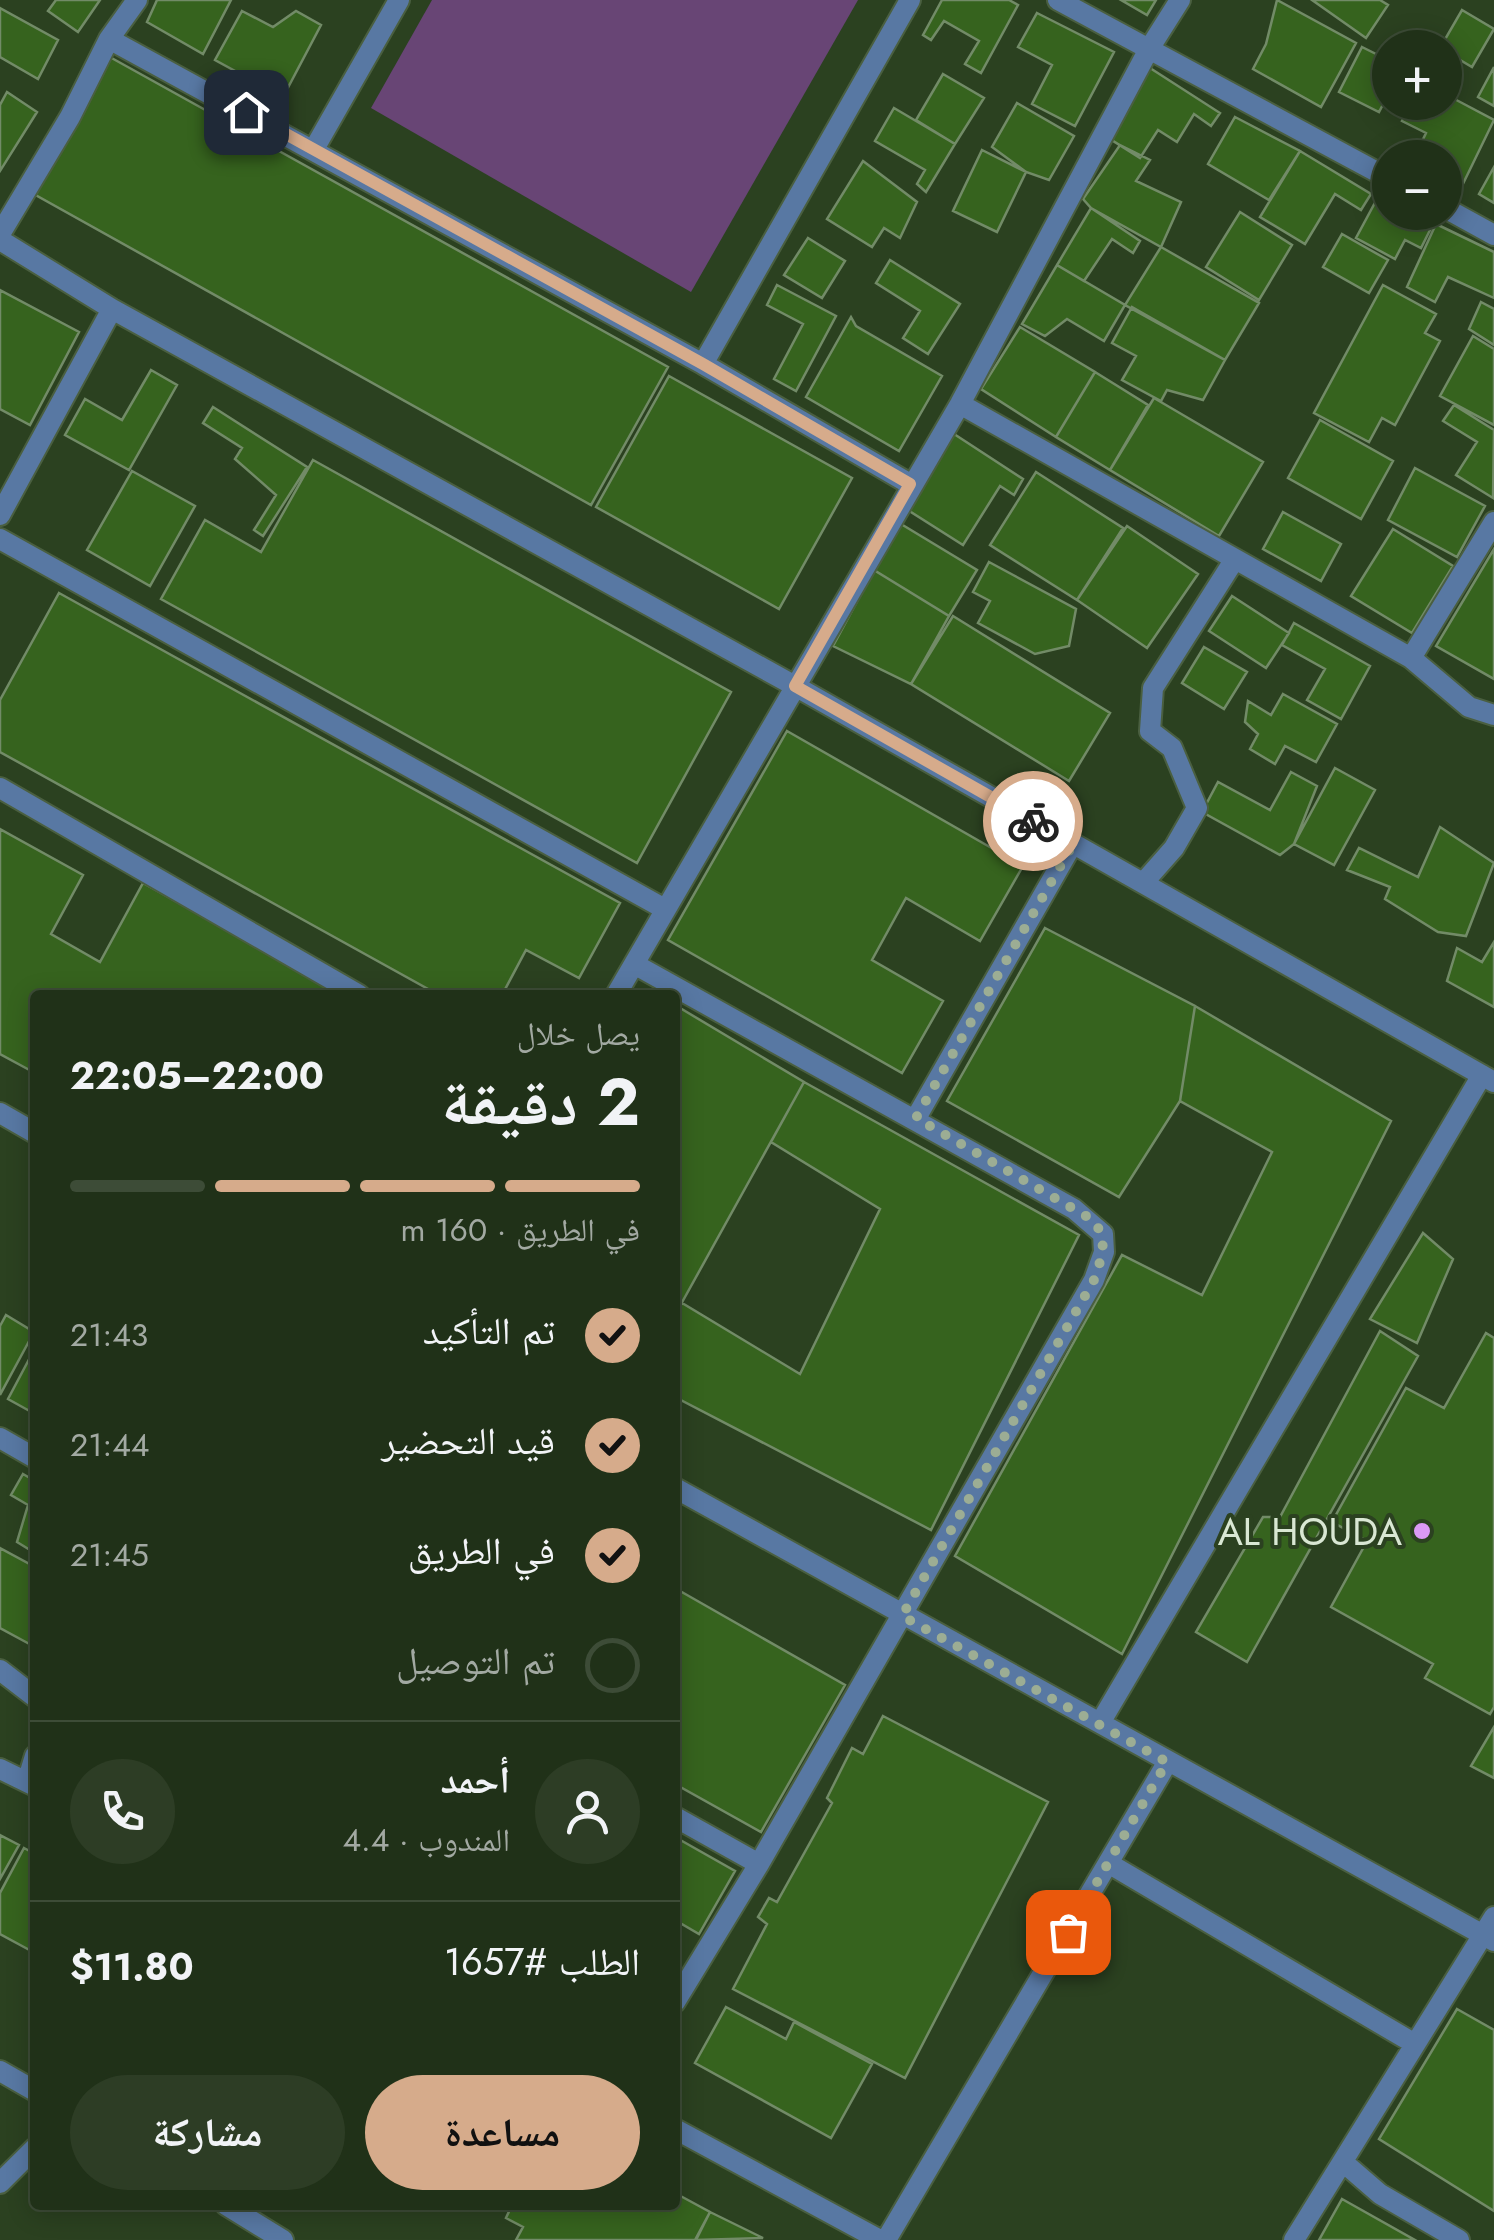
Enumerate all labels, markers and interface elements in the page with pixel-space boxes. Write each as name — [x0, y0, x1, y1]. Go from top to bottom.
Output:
map controls — [1372, 30, 1462, 230]
button: + — [1372, 30, 1462, 120]
pin — [204, 70, 289, 155]
icon: home — [219, 85, 274, 140]
button: − — [1372, 140, 1462, 230]
courier — [983, 771, 1083, 871]
icon: bike — [1006, 794, 1061, 849]
text: يصل خلال — [517, 1011, 640, 1057]
text: 22:00–22:05 — [70, 1048, 324, 1103]
text: 2 دقيقة — [441, 1055, 640, 1149]
text: في الطريق · 160 m — [401, 1207, 640, 1253]
text: تم التأكيد — [423, 1303, 555, 1358]
icon: check — [585, 1308, 640, 1363]
text: 21:43 — [70, 1312, 148, 1358]
text: قيد التحضير — [381, 1413, 555, 1468]
icon: check — [585, 1418, 640, 1473]
text: 21:44 — [70, 1422, 150, 1468]
place label: AL HOUDA — [1218, 1504, 1402, 1559]
marker: AL HOUDA — [1411, 1520, 1433, 1542]
text: في الطريق — [408, 1523, 555, 1578]
icon: check — [585, 1528, 640, 1583]
text: 21:45 — [70, 1532, 149, 1578]
text: تم التوصيل — [396, 1633, 555, 1688]
text: أحمد — [440, 1752, 510, 1807]
button: phone — [70, 1759, 175, 1864]
button: person — [535, 1759, 640, 1864]
text: المندوب · 4.4 — [342, 1817, 510, 1863]
pin — [1026, 1890, 1111, 1975]
icon: bag — [1041, 1905, 1096, 1960]
text: الطلب #1657 — [444, 1934, 640, 1989]
text: $11.80 — [70, 1939, 194, 1994]
button: مشاركة — [70, 2075, 345, 2190]
button: مساعدة — [365, 2075, 640, 2190]

